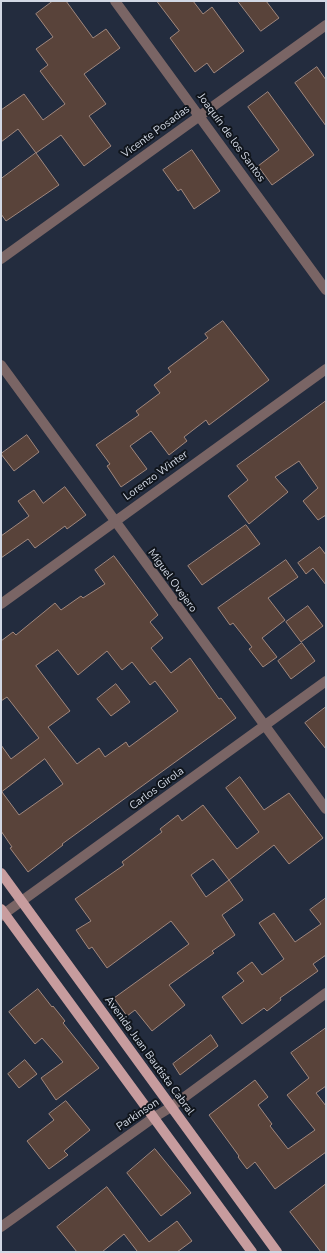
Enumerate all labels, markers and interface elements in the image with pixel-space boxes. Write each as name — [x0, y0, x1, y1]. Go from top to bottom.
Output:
street label: Joaquín de los Santos — [194, 91, 268, 185]
street label: Vicente Posadas — [119, 103, 193, 161]
street label: Lorenzo Winter — [121, 448, 191, 504]
street label: Miguel Ovejero — [145, 547, 199, 615]
street label: Carlos Girola — [127, 765, 187, 813]
street label: Avenida Juan Bautista Cabral — [101, 994, 197, 1118]
street label: Parkinson — [114, 1096, 162, 1134]

